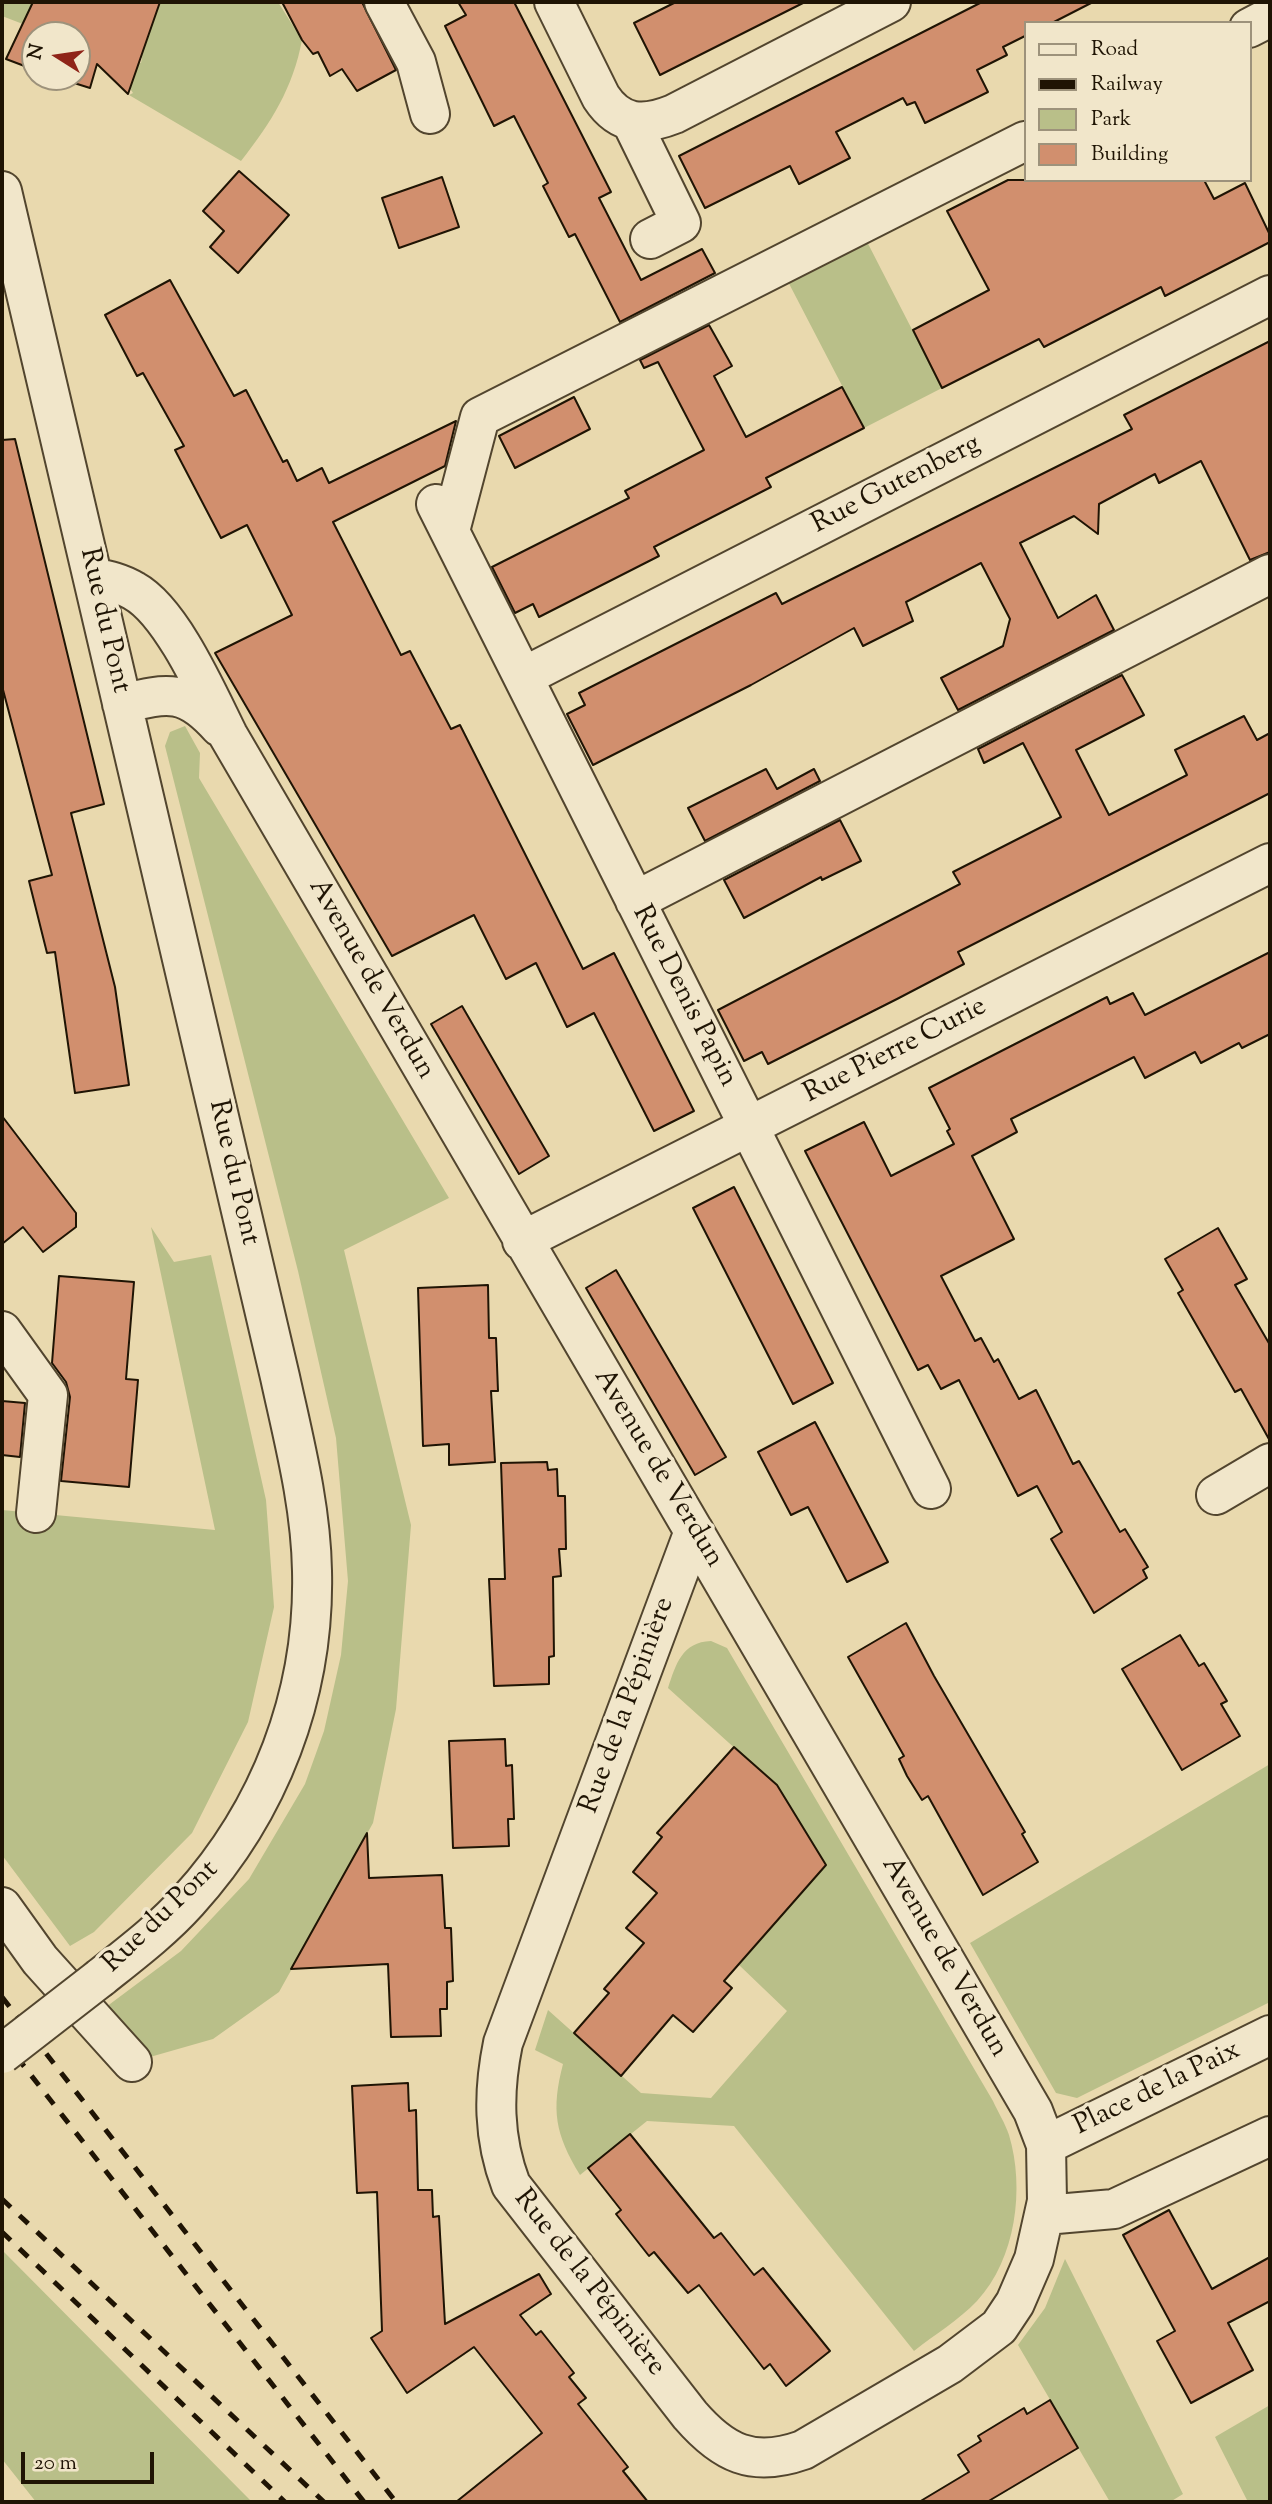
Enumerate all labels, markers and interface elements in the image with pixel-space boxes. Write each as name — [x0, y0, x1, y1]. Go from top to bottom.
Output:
north arrow — [21, 21, 91, 91]
legend — [1024, 21, 1251, 182]
text: Road — [1091, 35, 1138, 65]
text: N — [22, 42, 52, 62]
text: Railway — [1091, 70, 1163, 100]
text: Park — [1091, 105, 1131, 135]
text: Building — [1091, 140, 1168, 170]
street label: Rue Gutenberg — [807, 429, 987, 543]
street label: Rue du Pont — [70, 545, 136, 697]
street label: Avenue de Verdun — [299, 874, 441, 1086]
street label: Rue Denis Papin — [623, 901, 743, 1093]
street label: Rue Pierre Curie — [799, 992, 993, 1112]
street label: Rue du Pont — [199, 1097, 265, 1249]
street label: Avenue de Verdun — [584, 1364, 730, 1574]
street label: Rue de la Pépinière — [574, 1593, 684, 1819]
street label: Avenue de Verdun — [872, 1852, 1014, 2064]
street label: Rue du Pont — [97, 1855, 227, 1981]
street label: Place de la Paix — [1069, 2035, 1247, 2145]
street label: Rue de la Pépinière — [505, 2184, 671, 2384]
scale bar — [24, 2438, 158, 2482]
text: 20 m — [34, 2449, 77, 2479]

